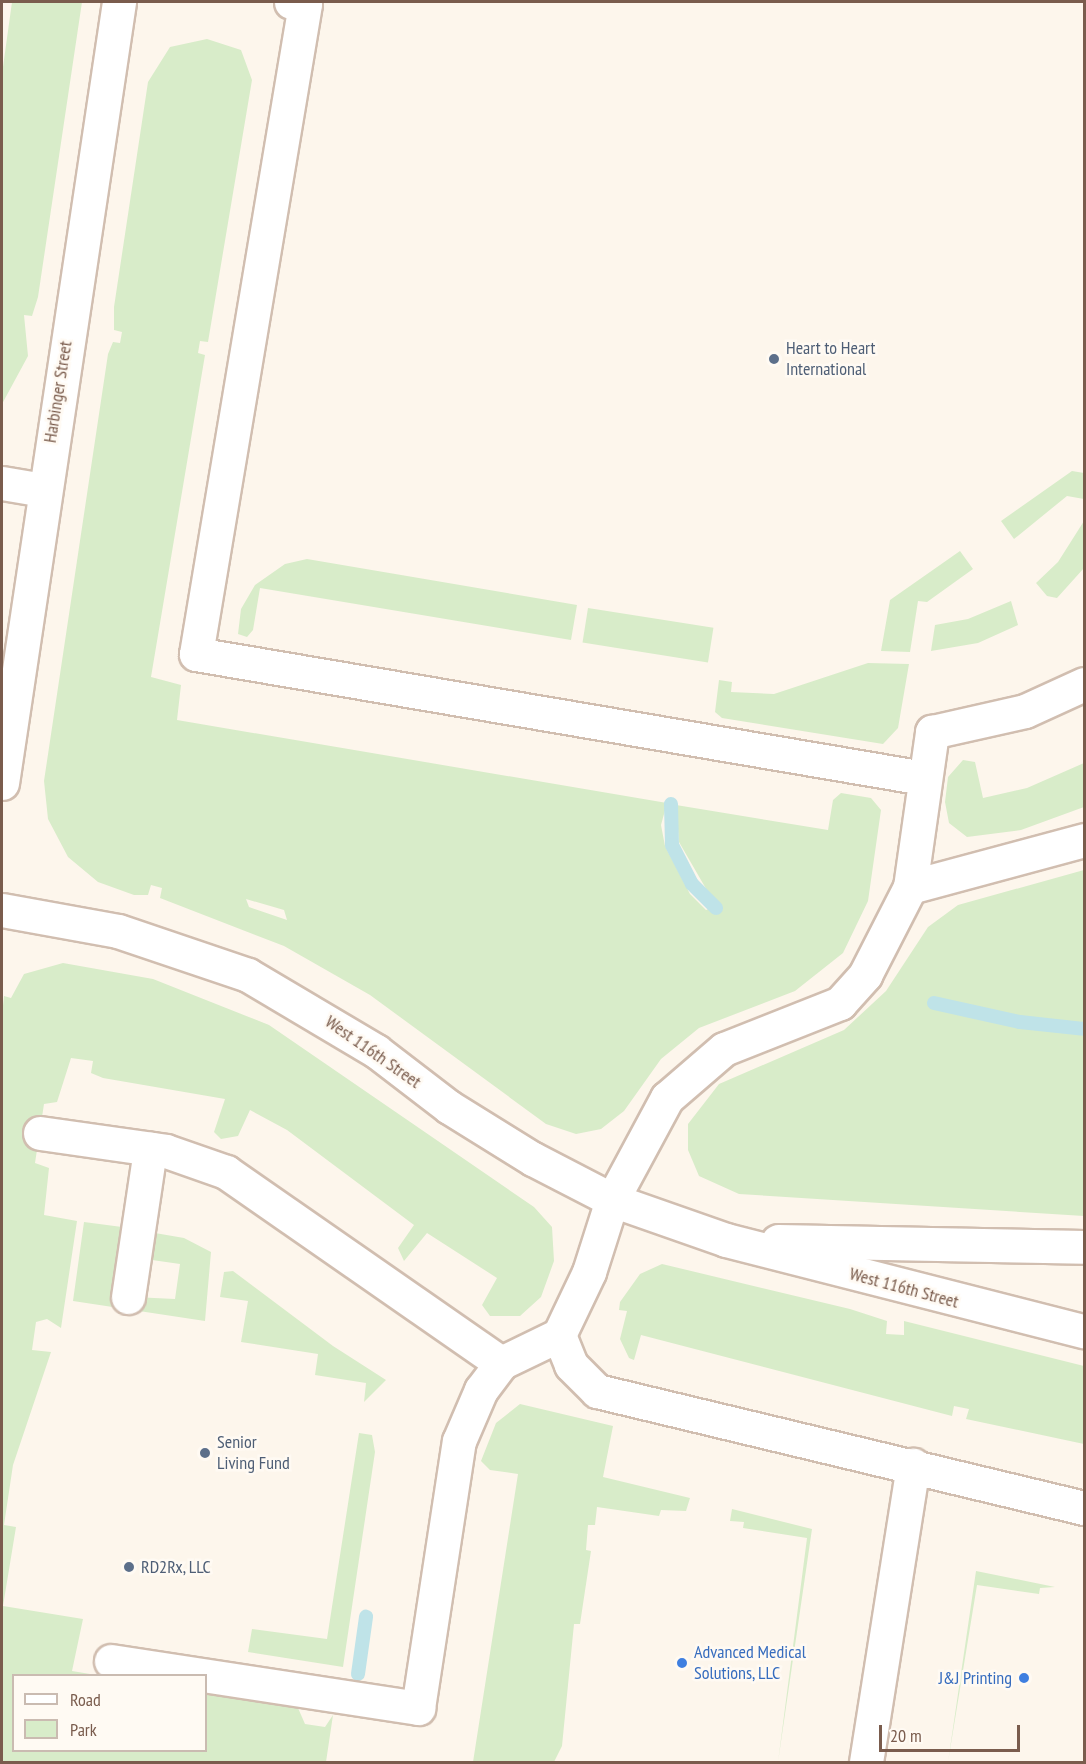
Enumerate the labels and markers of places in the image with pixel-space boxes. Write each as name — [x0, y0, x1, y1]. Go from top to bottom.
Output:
place label: Heart to Heart International — [786, 338, 875, 380]
marker: Heart to Heart International — [767, 352, 781, 366]
place label: Senior Living Fund — [217, 1432, 290, 1474]
marker: Senior Living Fund — [198, 1446, 212, 1460]
place label: RD2Rx, LLC — [141, 1556, 212, 1578]
marker: RD2Rx, LLC — [122, 1560, 136, 1574]
place label: Advanced Medical Solutions, LLC — [694, 1642, 806, 1684]
marker: Advanced Medical Solutions, LLC — [675, 1656, 689, 1670]
place label: J&J Printing — [939, 1667, 1012, 1689]
marker: J&J Printing — [1017, 1671, 1031, 1685]

